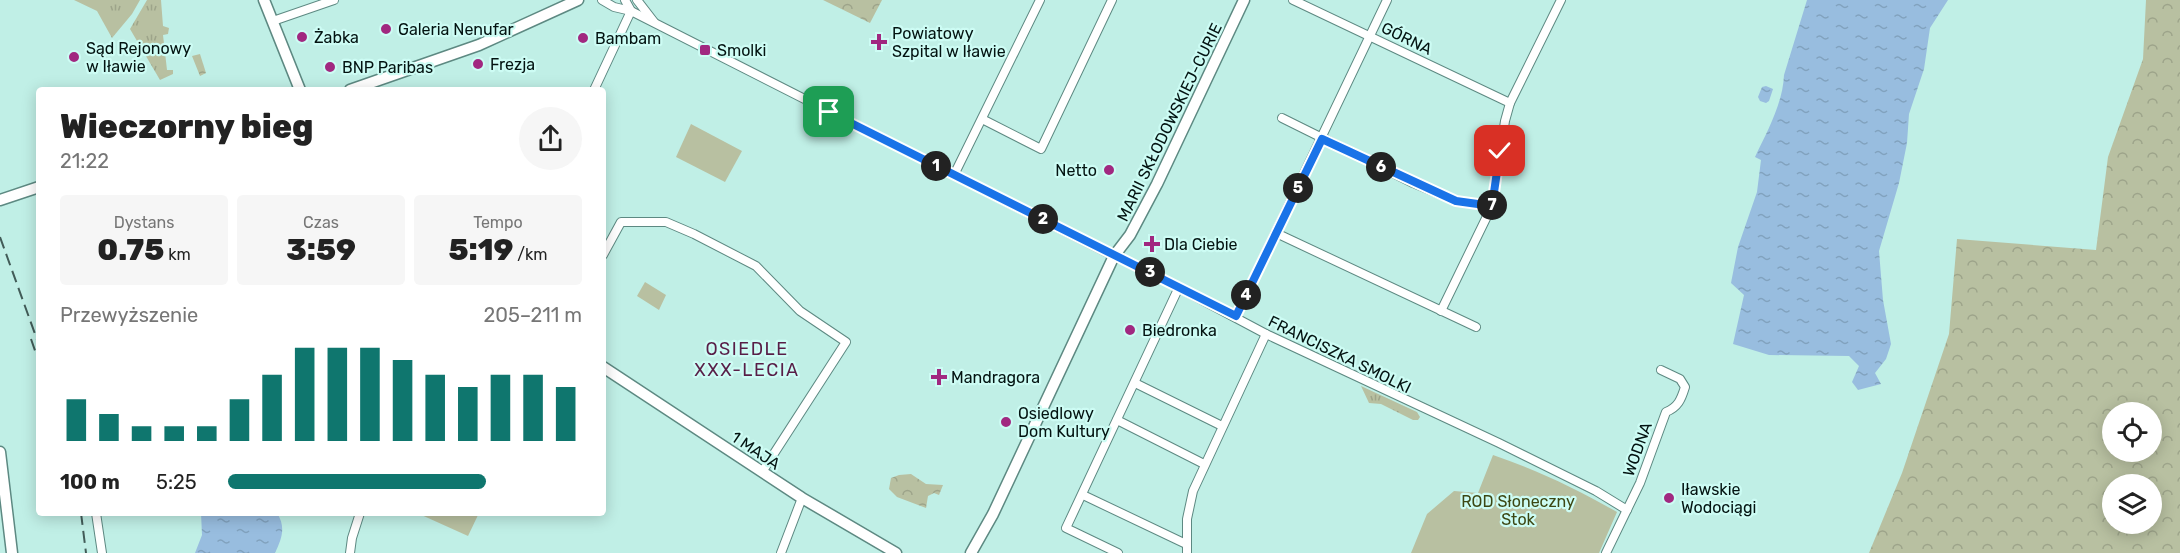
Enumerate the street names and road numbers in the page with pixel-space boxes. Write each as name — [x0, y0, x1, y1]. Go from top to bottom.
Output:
street label: GÓRNA — [1378, 17, 1436, 59]
street label: MARII SKŁODOWSKIEJ-CURIE — [1113, 20, 1226, 224]
street label: FRANCISZKA SMOLKI — [1265, 312, 1414, 397]
street label: WODNA — [1619, 419, 1656, 479]
street label: 1 MAJA — [728, 427, 784, 474]

